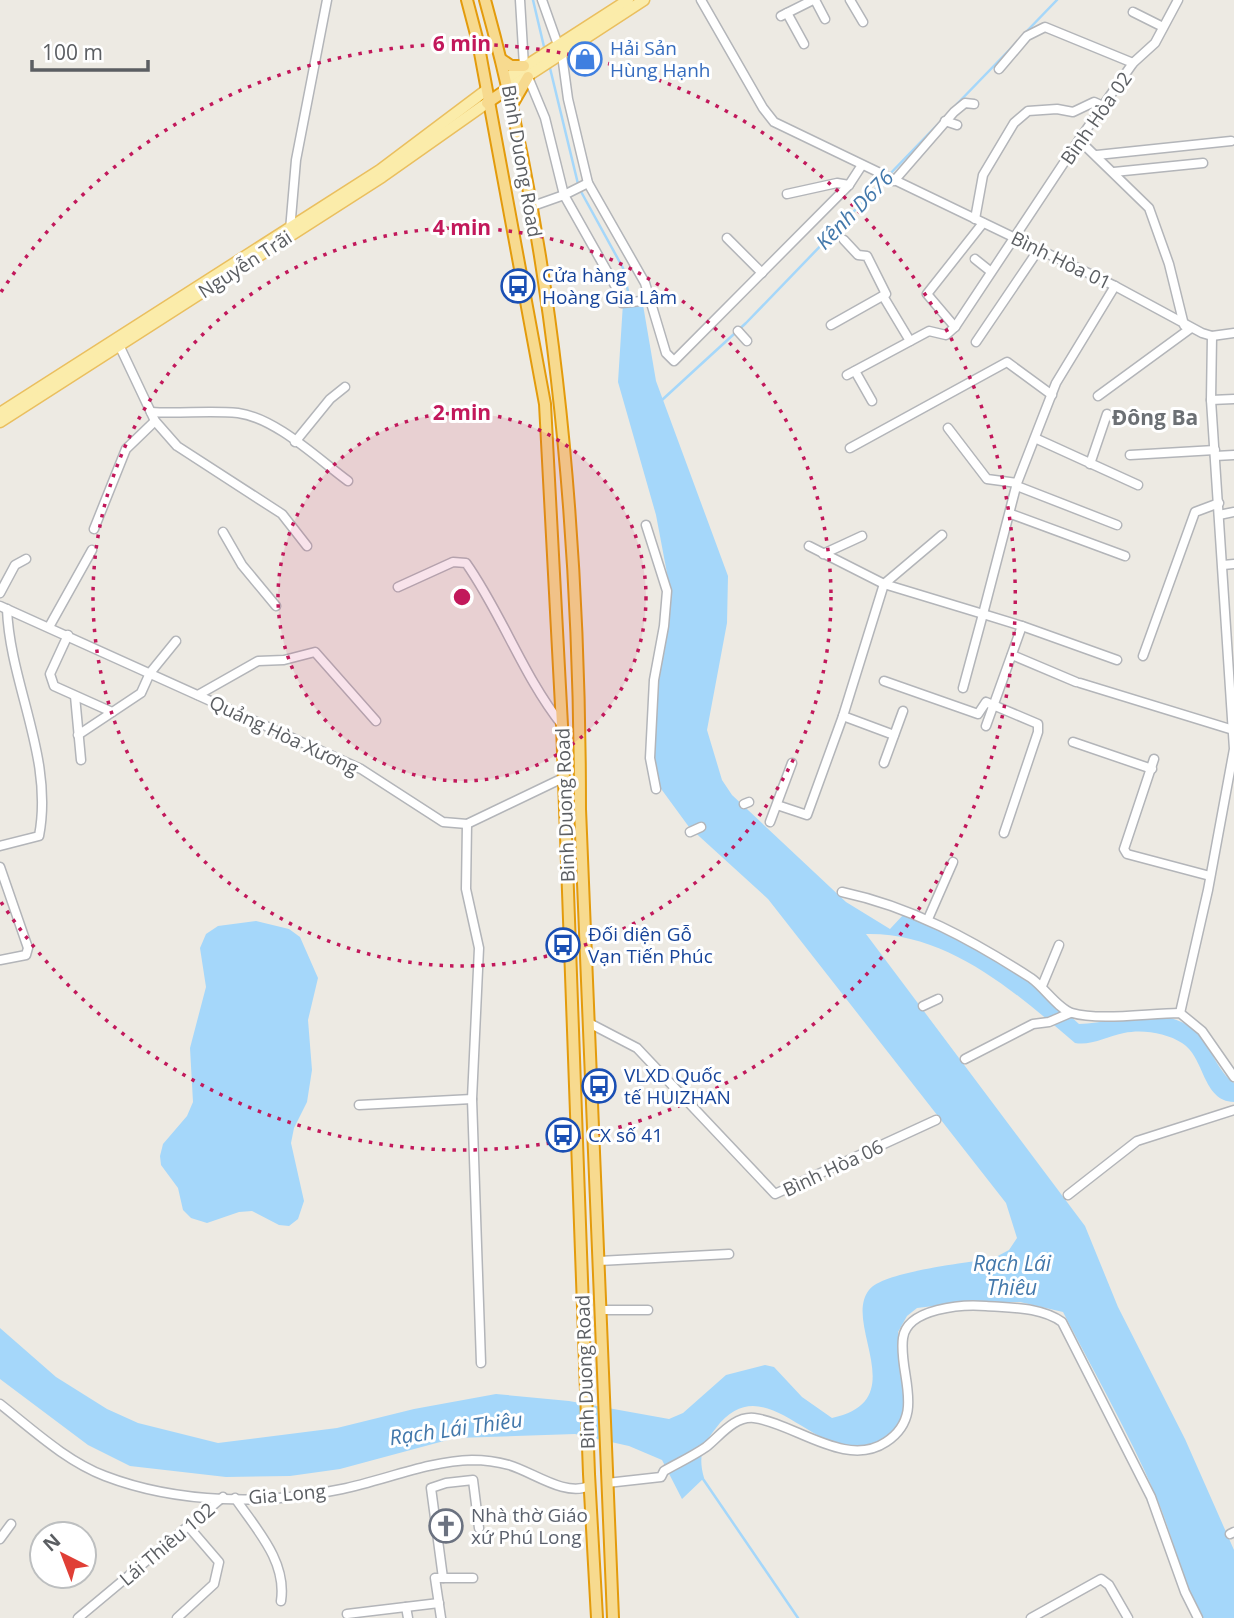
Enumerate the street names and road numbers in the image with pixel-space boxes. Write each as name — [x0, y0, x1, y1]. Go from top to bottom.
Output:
street label: Bình Hòa 02 — [1054, 66, 1138, 170]
street label: Binh Duong Road — [496, 83, 548, 239]
street label: Nguyễn Trãi — [193, 224, 297, 304]
street label: Bình Hòa 01 — [1007, 225, 1115, 295]
street label: Quảng Hòa Xương — [205, 689, 363, 781]
street label: Binh Duong Road — [549, 727, 581, 883]
street label: Bình Hòa 06 — [779, 1133, 887, 1203]
street label: Binh Duong Road — [569, 1294, 601, 1450]
street label: Gia Long — [247, 1478, 327, 1510]
street label: Lái Thiêu 102 — [114, 1496, 220, 1592]

